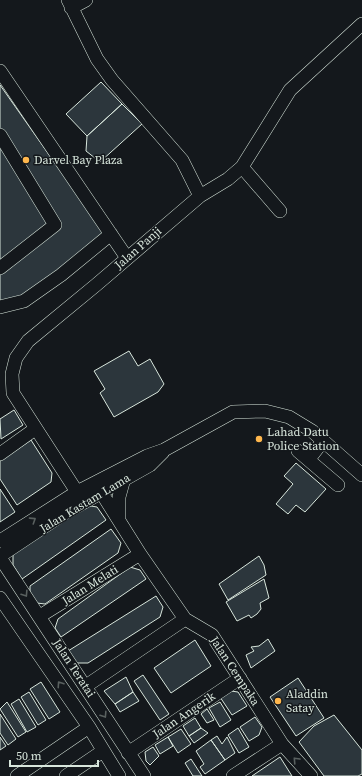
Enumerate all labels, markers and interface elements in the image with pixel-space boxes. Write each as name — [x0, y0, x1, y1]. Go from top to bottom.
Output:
place label: Darvel Bay Plaza — [34, 152, 124, 168]
marker: Darvel Bay Plaza — [21, 155, 31, 165]
street label: Jalan Panji — [110, 223, 165, 273]
place label: Lahad Datu Police Station — [267, 424, 340, 454]
marker: Lahad Datu Police Station — [254, 434, 264, 444]
street label: Jalan Kastam Lama — [36, 469, 134, 537]
one-way arrow — [29, 517, 36, 525]
street label: Jalan Melati — [58, 561, 122, 609]
one-way arrow — [20, 590, 28, 597]
street label: Jalan Cempaka — [206, 632, 264, 710]
street label: Jalan Teratai — [49, 635, 99, 701]
one-way arrow — [57, 681, 65, 688]
place label: Aladdin Satay — [286, 686, 328, 716]
street label: Jalan Angerik — [149, 688, 219, 742]
marker: Aladdin Satay — [273, 696, 283, 706]
one-way arrow — [99, 710, 106, 717]
scale bar — [10, 742, 98, 768]
text: 50 m — [16, 748, 42, 764]
one-way arrow — [294, 757, 301, 765]

